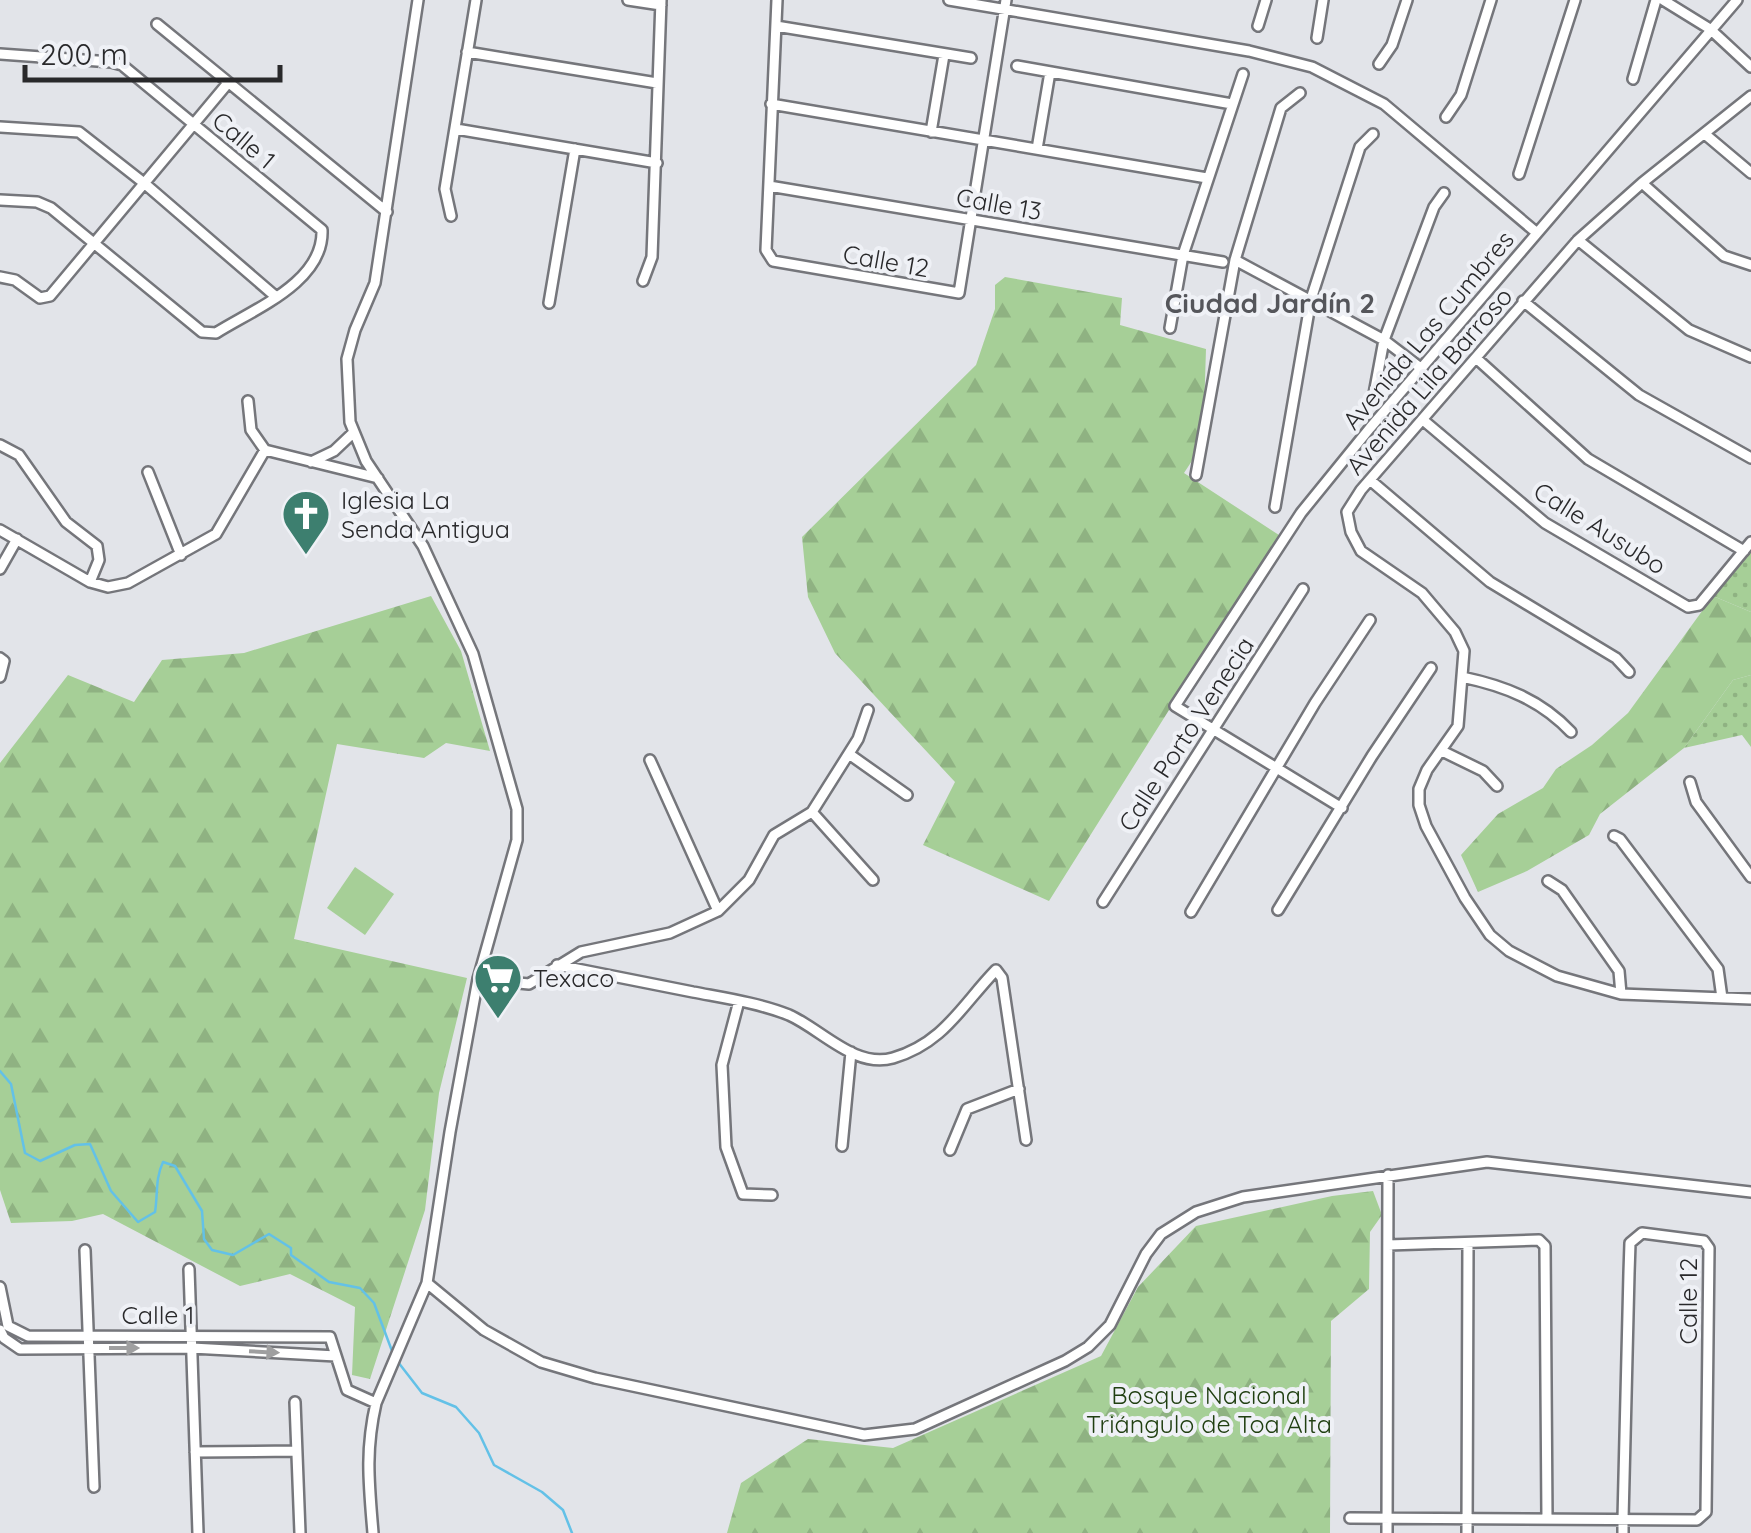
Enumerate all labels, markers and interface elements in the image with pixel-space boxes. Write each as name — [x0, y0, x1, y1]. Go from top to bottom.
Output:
scale bar — [25, 20, 280, 82]
text: 200 m — [40, 35, 128, 73]
street label: Calle 1 — [206, 104, 282, 175]
street label: Calle 13 — [954, 181, 1044, 226]
street label: Avenida Las Cumbres — [1335, 224, 1520, 435]
street label: Calle 12 — [841, 238, 932, 283]
street label: Avenida Lila Barroso — [1339, 281, 1518, 481]
district label: Ciudad Jardín 2 — [1165, 285, 1375, 320]
street label: Calle Ausubo — [1528, 475, 1672, 580]
place label: Iglesia La Senda Antigua — [341, 484, 510, 544]
church icon: Iglesia La Senda Antigua — [280, 488, 332, 556]
street label: Calle Porto Venecia — [1111, 631, 1260, 837]
supermarket icon: Texaco — [472, 952, 524, 1020]
place label: Texaco — [533, 962, 614, 993]
street label: Calle 12 — [1672, 1258, 1703, 1344]
street label: Calle 1 — [122, 1299, 194, 1330]
one-way arrow — [109, 1340, 141, 1356]
one-way arrow — [248, 1344, 280, 1360]
park label: Bosque Nacional Triángulo de Toa Alta — [1086, 1379, 1332, 1439]

